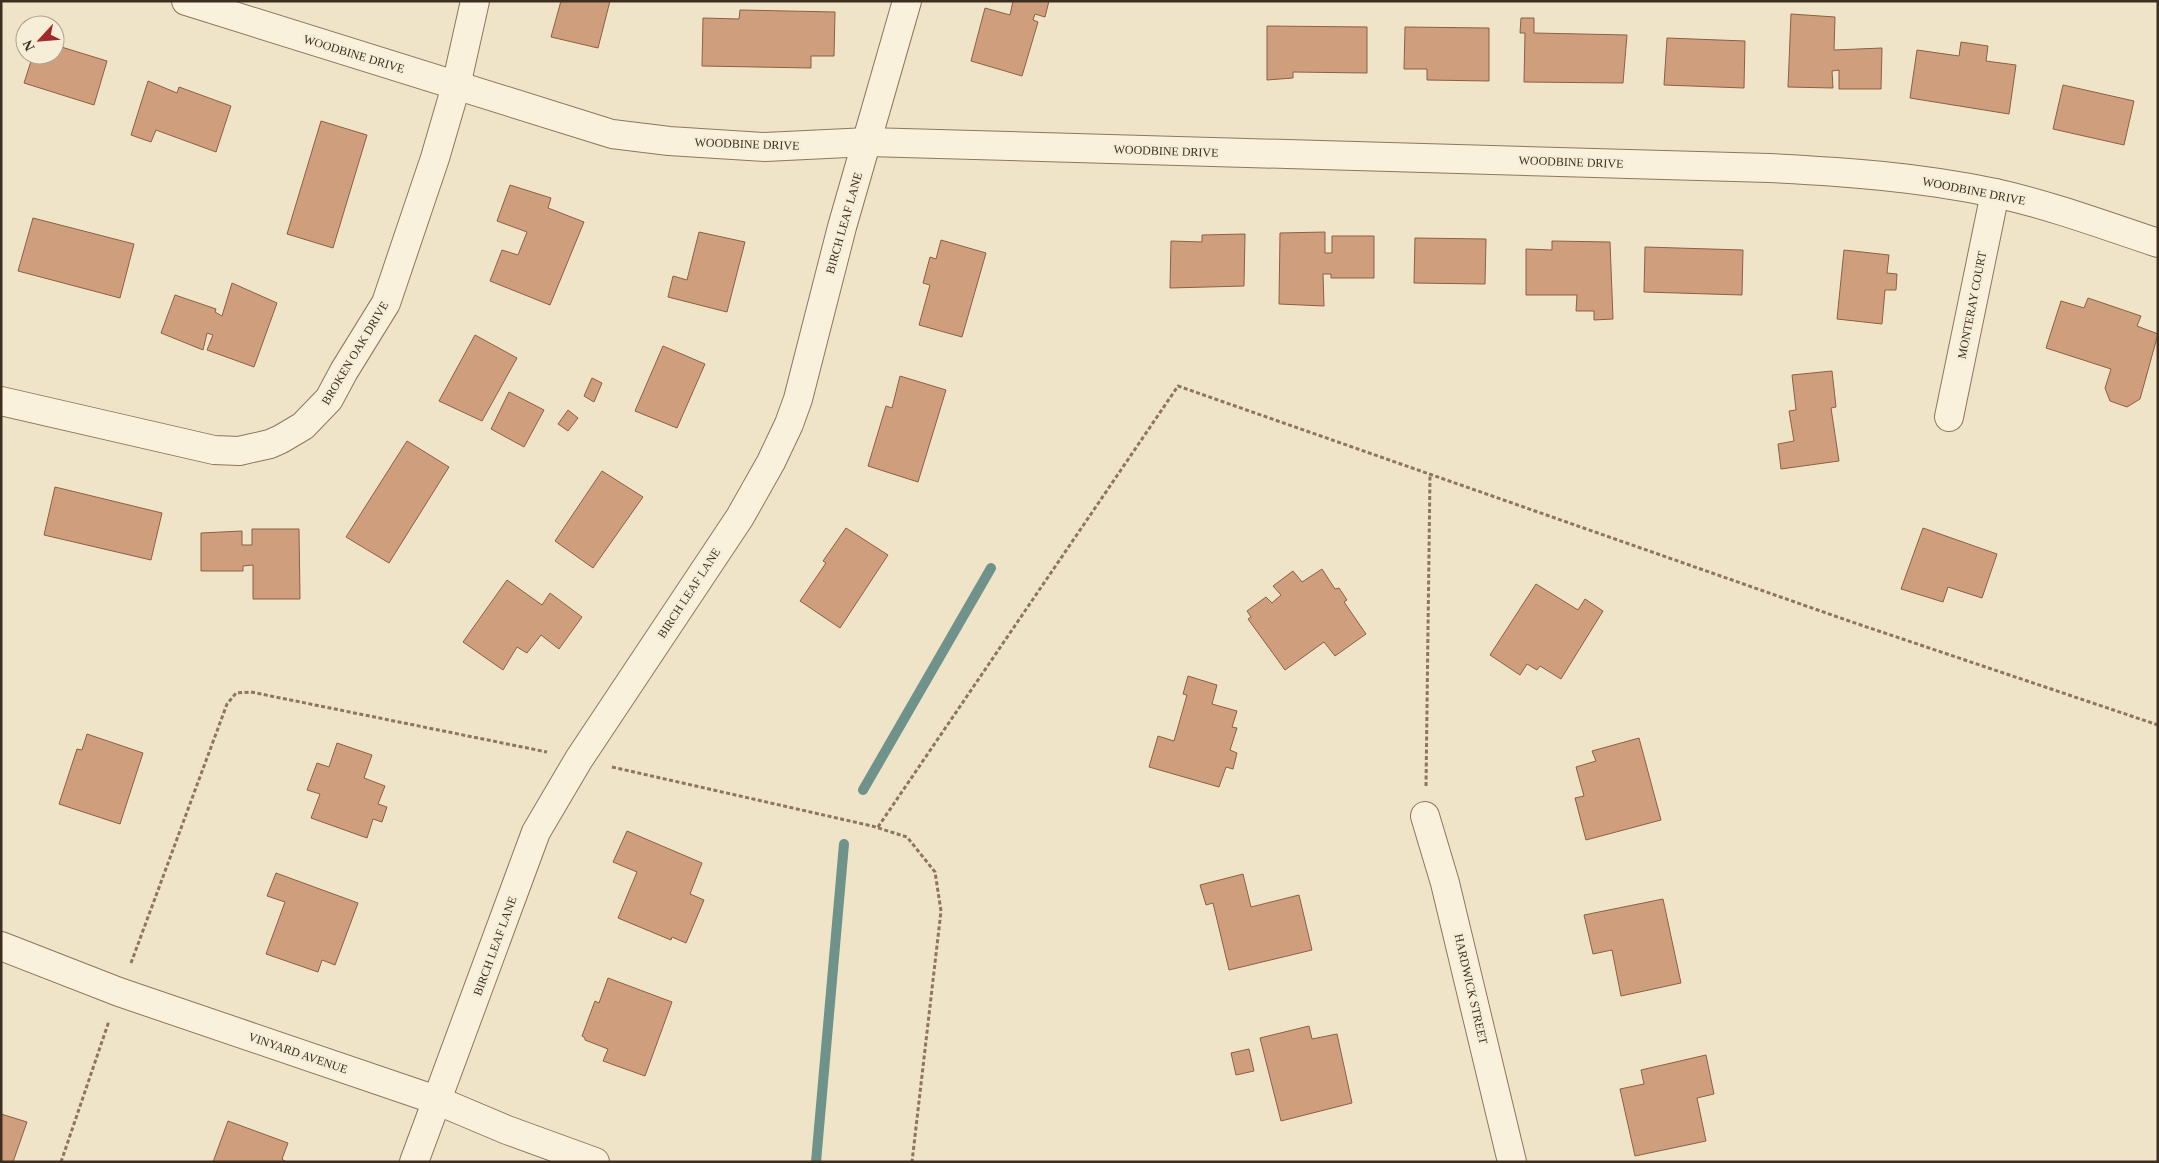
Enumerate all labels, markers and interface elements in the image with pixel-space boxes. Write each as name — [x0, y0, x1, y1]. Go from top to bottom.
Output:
north arrow — [15, 15, 65, 65]
street label: WOODBINE DRIVE — [302, 32, 406, 76]
text: N — [20, 38, 38, 53]
street label: WOODBINE DRIVE — [694, 135, 800, 153]
street label: WOODBINE DRIVE — [1113, 142, 1219, 160]
street label: WOODBINE DRIVE — [1518, 153, 1624, 171]
street label: BIRCH LEAF LANE — [823, 171, 865, 275]
street label: WOODBINE DRIVE — [1921, 174, 2027, 208]
street label: MONTERAY COURT — [1955, 249, 1989, 360]
street label: BROKEN OAK DRIVE — [319, 299, 391, 407]
street label: BIRCH LEAF LANE — [655, 545, 723, 641]
street label: BIRCH LEAF LANE — [471, 894, 519, 998]
street label: HARDWICK STREET — [1451, 932, 1491, 1046]
street label: VINYARD AVENUE — [246, 1029, 350, 1077]

